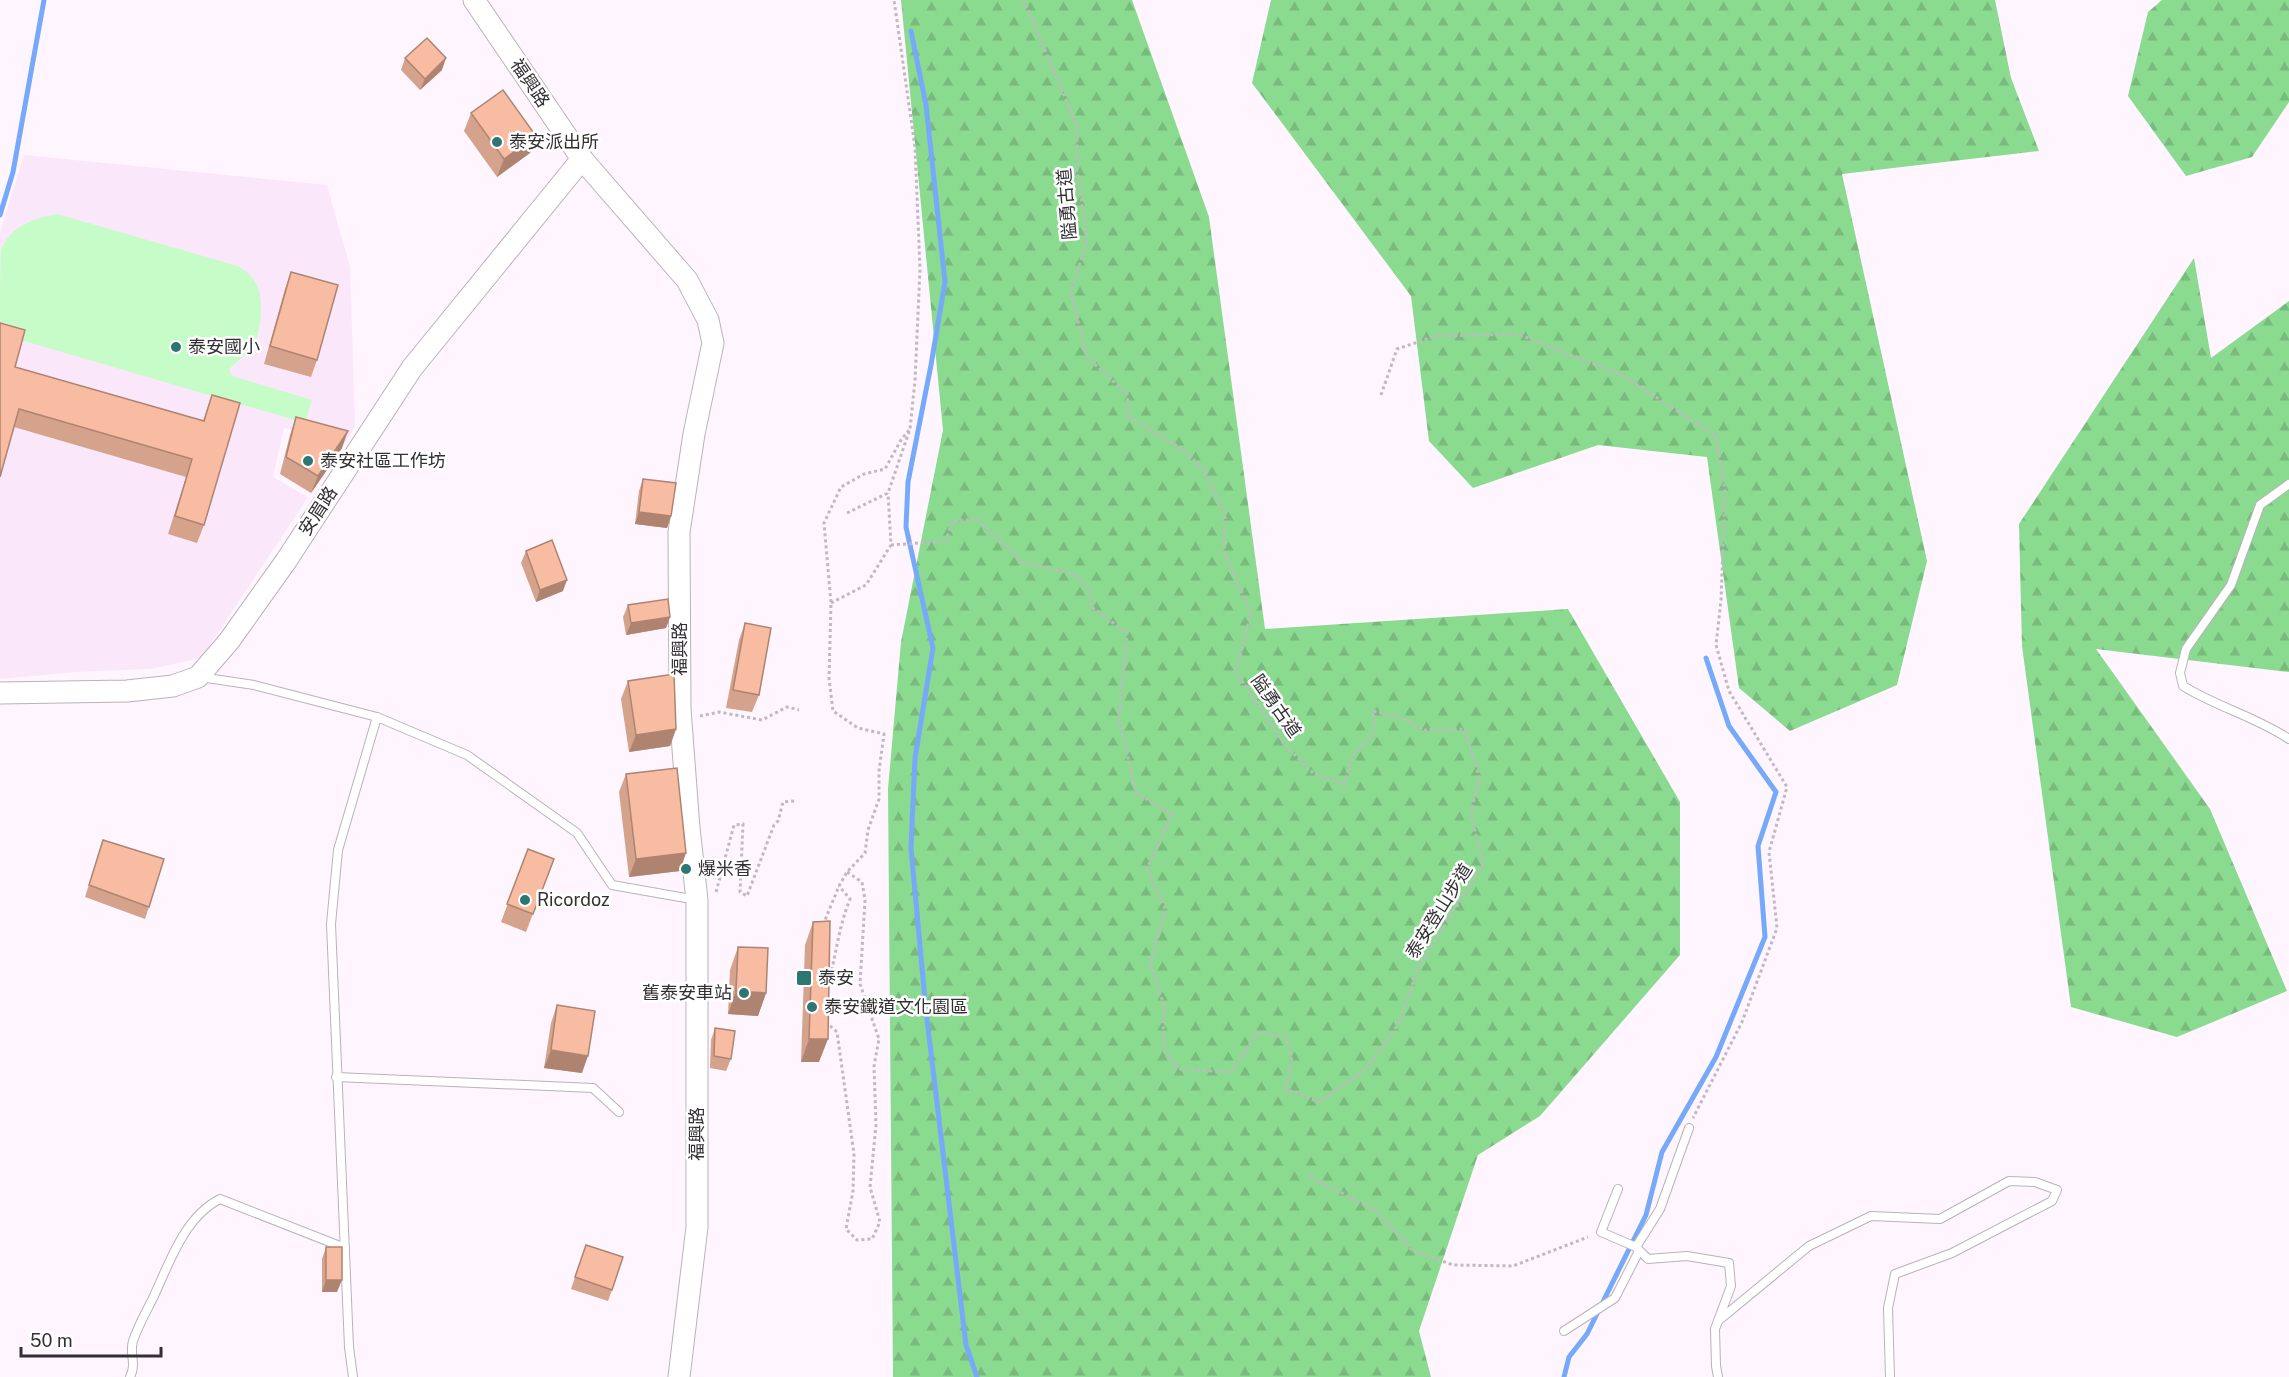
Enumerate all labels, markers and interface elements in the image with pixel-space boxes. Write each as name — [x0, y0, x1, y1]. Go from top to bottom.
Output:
street label: 福興路 — [507, 54, 554, 111]
place label: 泰安派出所 — [509, 131, 599, 152]
marker: 泰安派出所 — [490, 135, 504, 149]
street label: 隘勇古道 — [1053, 167, 1080, 241]
place label: 泰安國小 — [188, 336, 260, 357]
marker: 泰安國小 — [169, 340, 183, 354]
place label: 泰安社區工作坊 — [320, 450, 446, 471]
marker: 泰安社區工作坊 — [301, 454, 315, 468]
street label: 安眉路 — [294, 482, 341, 539]
street label: 福興路 — [669, 622, 690, 676]
street label: 隘勇古道 — [1247, 670, 1306, 741]
place label: 爆米香 — [698, 858, 752, 879]
street label: 泰安登山步道 — [1401, 859, 1476, 962]
marker: 爆米香 — [679, 862, 693, 876]
place label: Ricordoz — [537, 889, 610, 910]
marker: Ricordoz — [518, 893, 532, 907]
place label: 泰安 — [818, 967, 854, 988]
marker: 泰安 — [795, 969, 813, 987]
place label: 舊泰安車站 — [642, 982, 732, 1003]
marker: 舊泰安車站 — [737, 986, 751, 1000]
place label: 泰安鐵道文化園區 — [824, 996, 968, 1017]
marker: 泰安鐵道文化園區 — [805, 1000, 819, 1014]
street label: 福興路 — [686, 1107, 707, 1161]
scale bar — [21, 1320, 160, 1358]
text: 50 m — [30, 1330, 73, 1351]

